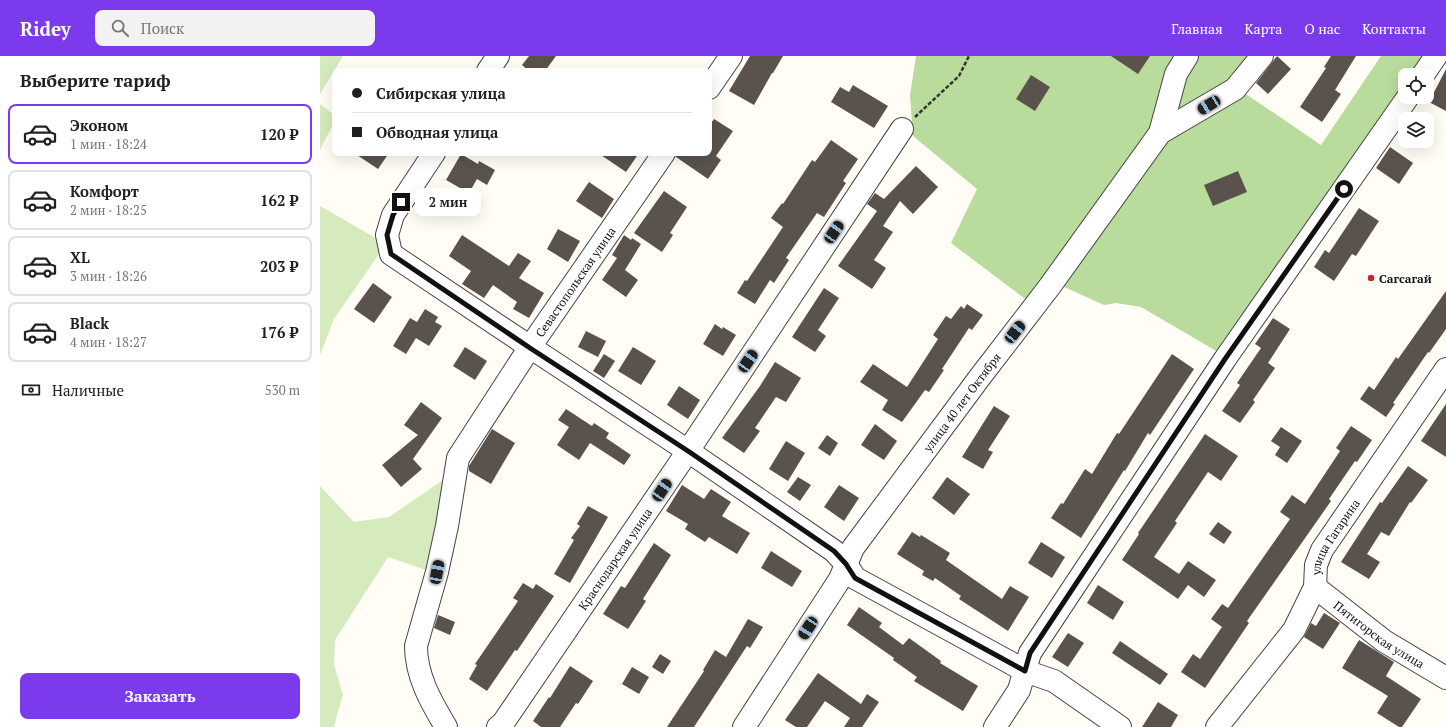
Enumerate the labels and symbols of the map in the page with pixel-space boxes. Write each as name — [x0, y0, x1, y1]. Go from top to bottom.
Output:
car — [1196, 94, 1222, 116]
route start — [1335, 180, 1353, 198]
callout: 2 мин — [415, 188, 481, 216]
route end — [392, 193, 410, 211]
car — [822, 219, 846, 245]
street label: Севастопольская улица — [532, 224, 618, 340]
place label: Сагсагай — [1379, 271, 1432, 286]
marker: Сагсагай — [1366, 273, 1376, 283]
car — [1003, 319, 1027, 345]
car — [736, 348, 760, 374]
street label: улица 40 лет Октября — [919, 350, 1004, 455]
car — [650, 477, 674, 503]
street label: улица Гагарина — [1308, 496, 1362, 576]
street label: Краснодарская улица — [575, 505, 655, 613]
car — [429, 559, 445, 585]
street label: Пятигорская улица — [1331, 597, 1427, 671]
car — [796, 615, 820, 641]

